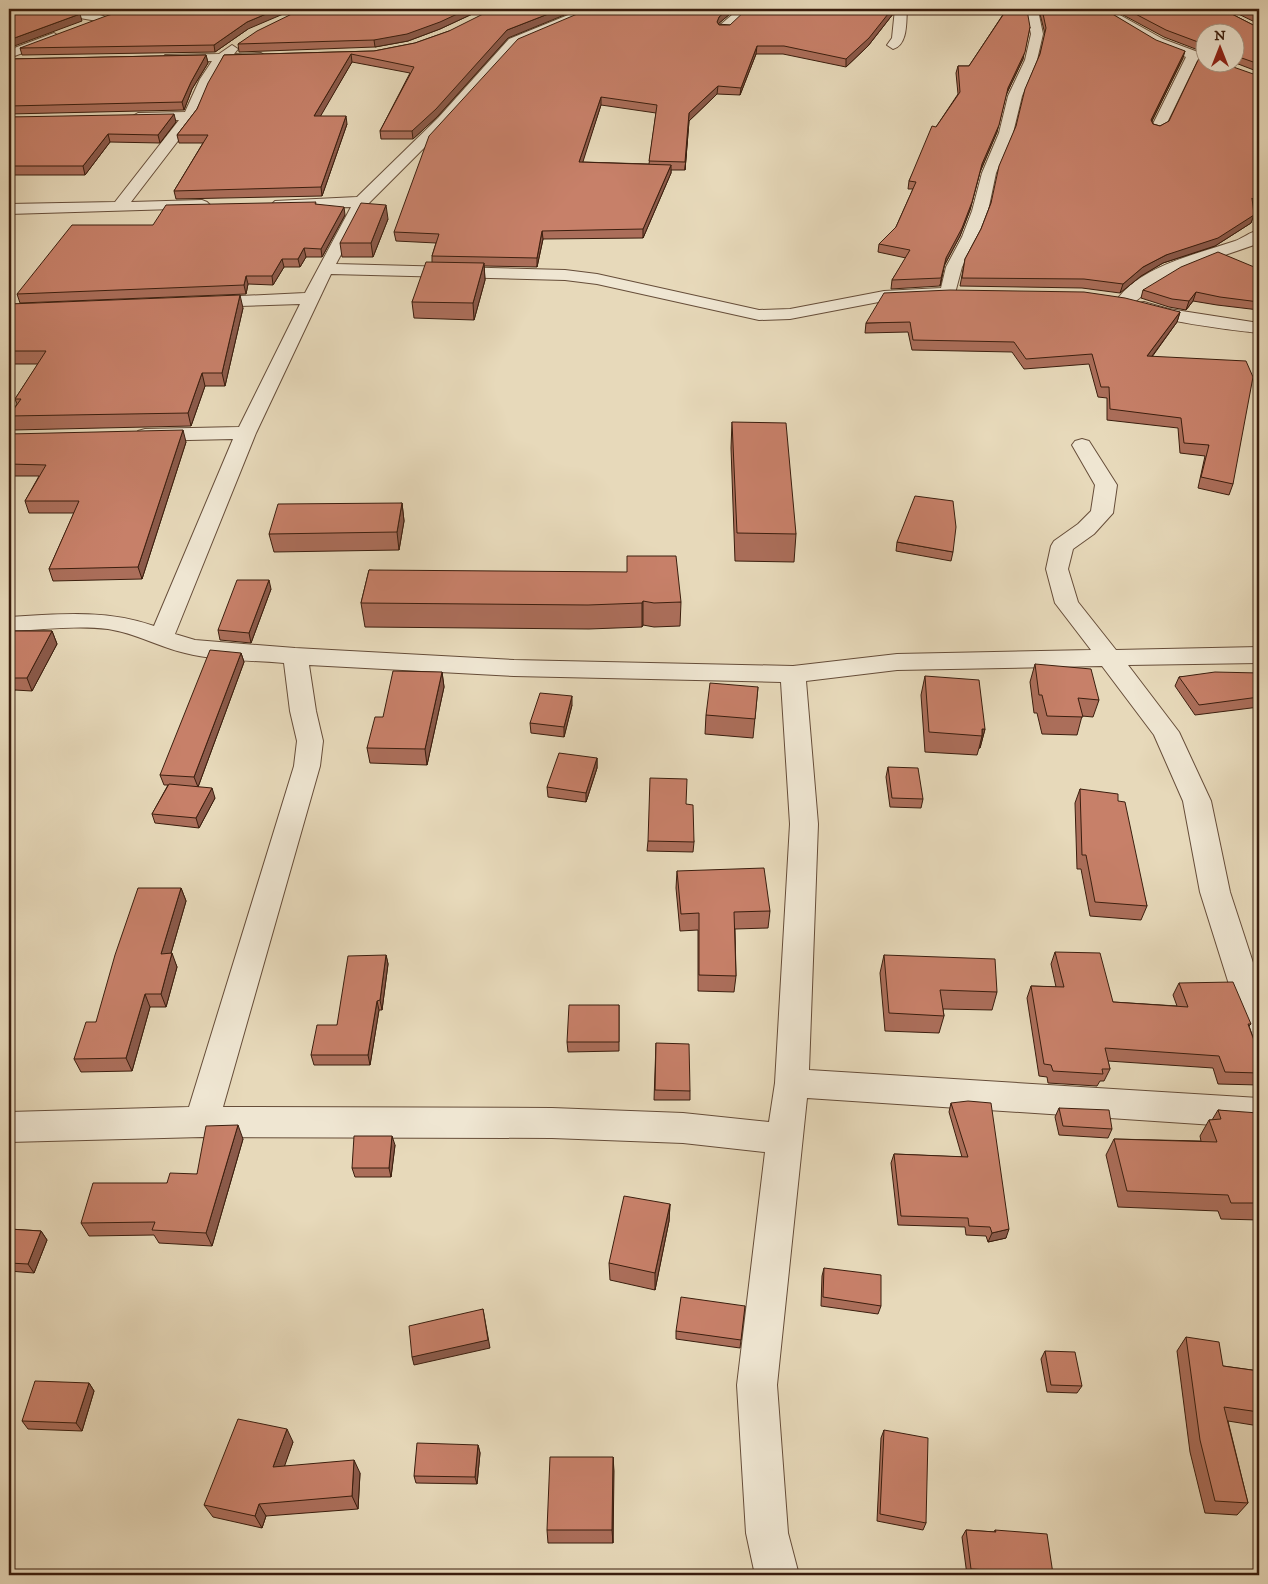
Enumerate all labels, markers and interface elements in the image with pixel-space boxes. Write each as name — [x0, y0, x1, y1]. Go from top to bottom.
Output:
north arrow — [1196, 22, 1246, 72]
text: N — [1214, 27, 1226, 45]

